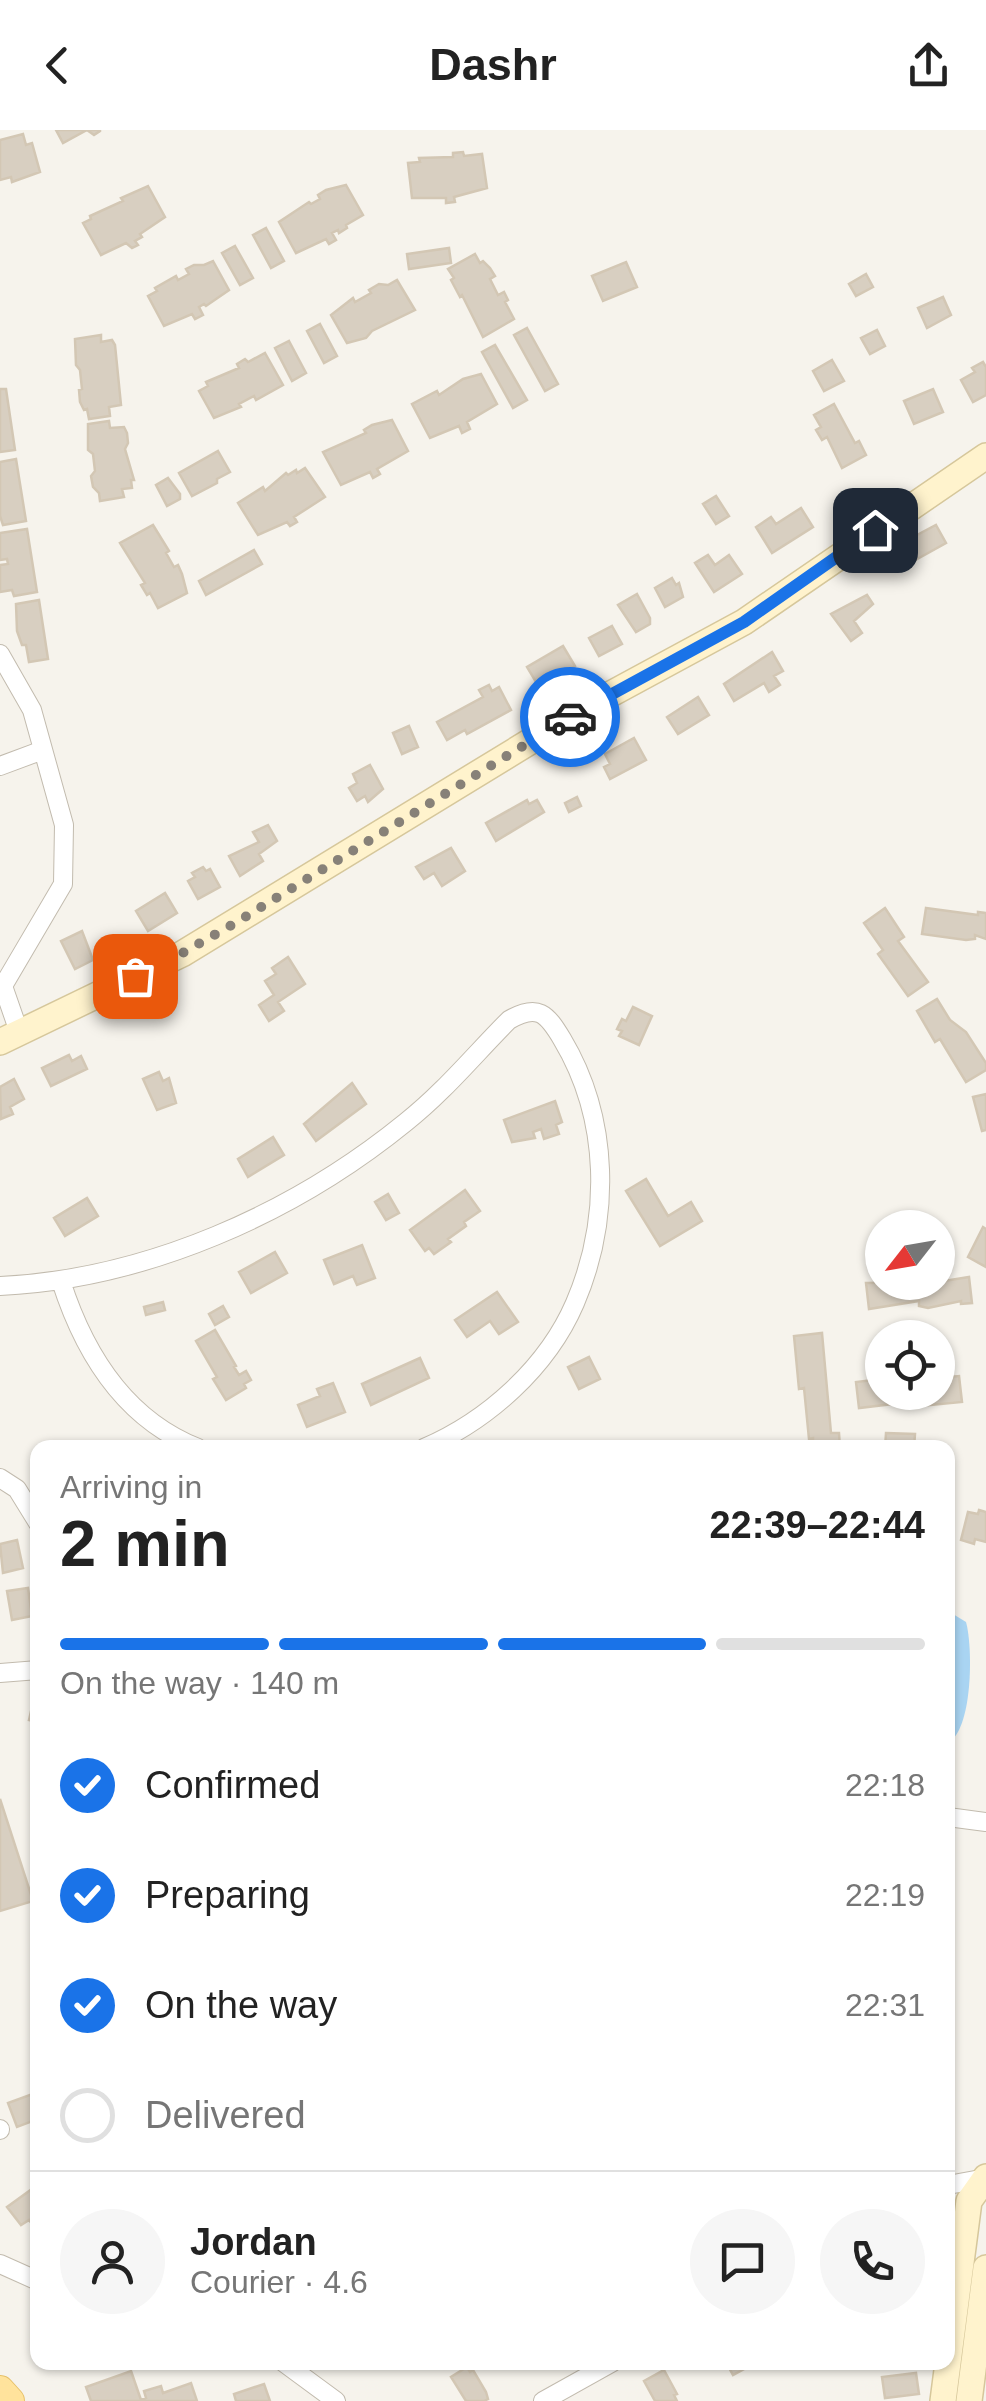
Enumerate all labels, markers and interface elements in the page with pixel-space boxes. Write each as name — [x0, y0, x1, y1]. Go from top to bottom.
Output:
icon: back — [30, 38, 85, 93]
icon: share — [901, 38, 956, 93]
text: Dashr — [429, 39, 557, 90]
pin — [833, 488, 918, 573]
icon: home — [848, 503, 903, 558]
courier — [520, 667, 620, 767]
icon: car — [543, 690, 598, 745]
pin — [93, 934, 178, 1019]
icon: bag — [108, 949, 163, 1004]
north arrow — [865, 1210, 955, 1300]
map controls — [865, 1210, 955, 1410]
button: locate — [865, 1320, 955, 1410]
text: Arriving in — [60, 1469, 202, 1505]
text: 22:39–22:44 — [709, 1504, 925, 1546]
text: 2 min — [60, 1507, 230, 1580]
text: On the way · 140 m — [60, 1665, 339, 1701]
icon: check — [60, 1758, 115, 1813]
text: Confirmed — [145, 1764, 320, 1806]
text: 22:18 — [845, 1767, 925, 1803]
icon: check — [60, 1868, 115, 1923]
text: Preparing — [145, 1874, 310, 1916]
text: 22:19 — [845, 1877, 925, 1913]
icon: check — [60, 1978, 115, 2033]
text: On the way — [145, 1984, 337, 2026]
text: 22:31 — [845, 1987, 925, 2023]
text: Delivered — [145, 2094, 306, 2136]
button: person — [60, 2209, 165, 2314]
button: chat — [690, 2209, 795, 2314]
button: phone — [820, 2209, 925, 2314]
text: Jordan — [190, 2221, 317, 2263]
text: Courier · 4.6 — [190, 2264, 368, 2300]

